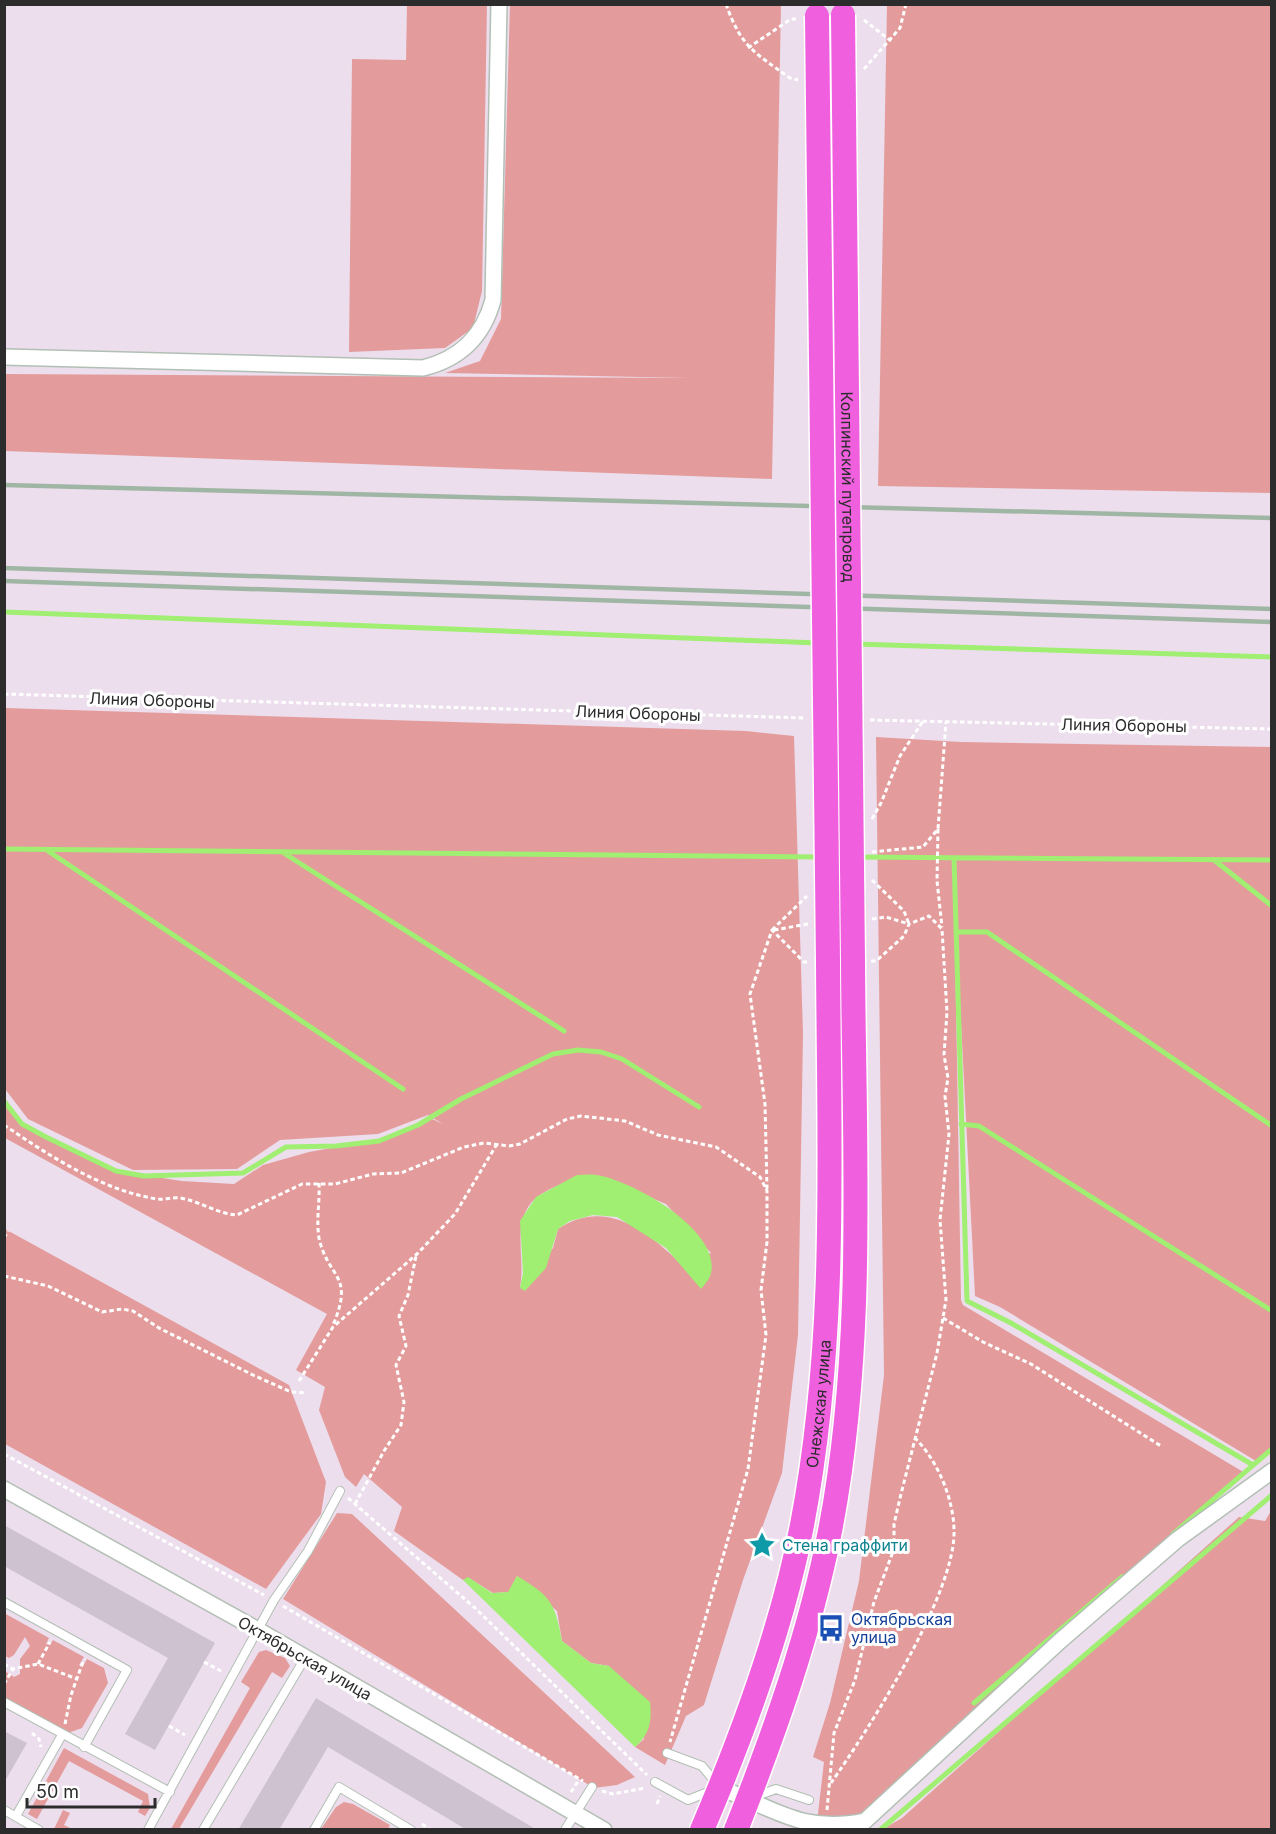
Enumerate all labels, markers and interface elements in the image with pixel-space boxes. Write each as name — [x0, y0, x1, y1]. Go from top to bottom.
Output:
street label: Колпинский путепровод — [837, 391, 859, 583]
street label: Линия Обороны — [89, 688, 215, 712]
street label: Линия Обороны — [575, 701, 701, 725]
street label: Линия Обороны — [1061, 714, 1187, 736]
street label: Онежская улица — [802, 1339, 835, 1469]
place icon: Стена граффити — [747, 1530, 777, 1560]
place label: Стена граффити — [782, 1535, 908, 1555]
place label: Октябрьская улица — [851, 1609, 952, 1647]
street label: Октябрьская улица — [235, 1612, 375, 1704]
bus stop icon: Октябрьская улица — [816, 1613, 846, 1643]
scale bar — [27, 1771, 154, 1809]
text: 50 m — [36, 1781, 79, 1802]

